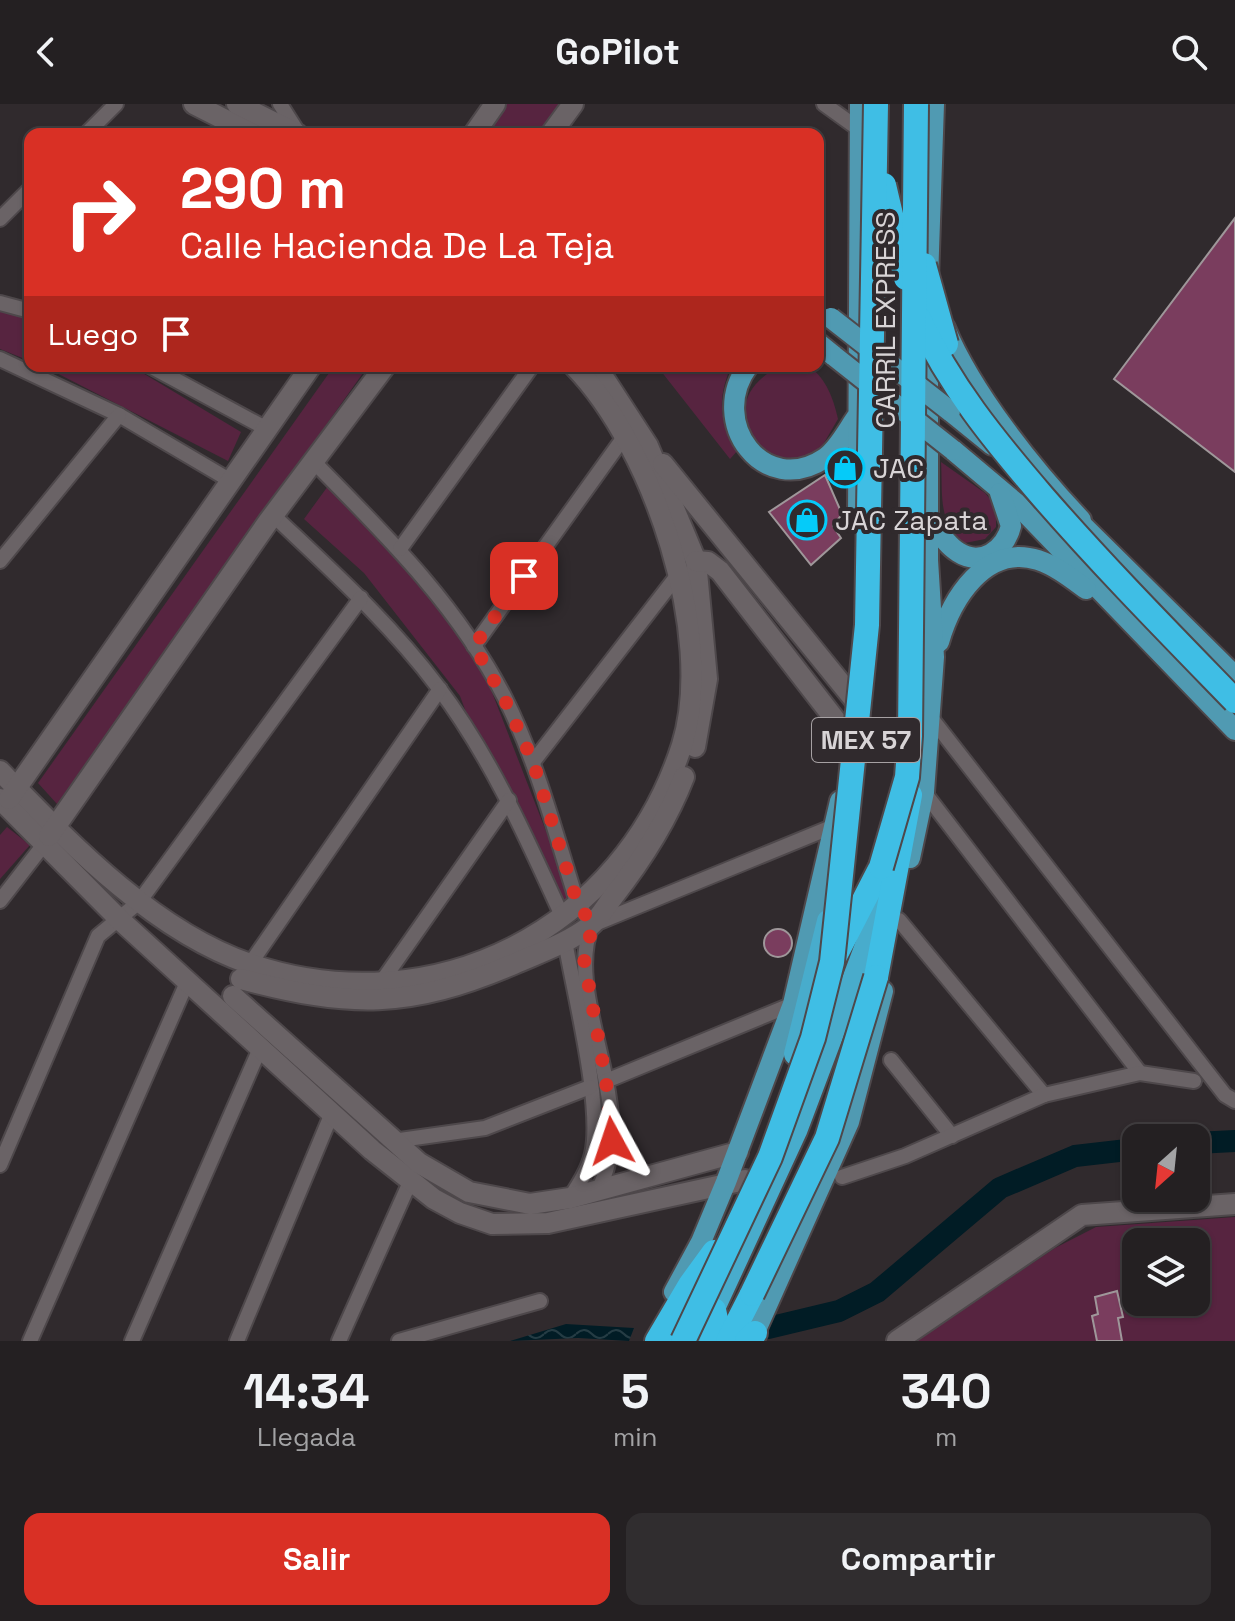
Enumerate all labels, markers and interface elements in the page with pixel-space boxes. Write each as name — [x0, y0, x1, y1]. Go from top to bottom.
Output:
text: GoPilot — [555, 29, 680, 75]
icon: back — [24, 30, 68, 74]
icon: search — [1167, 30, 1211, 74]
text: 290 m — [180, 153, 346, 224]
icon: right — [48, 160, 152, 264]
street label: CARRIL EXPRESS — [867, 211, 903, 429]
text: Calle Hacienda De La Teja — [180, 223, 614, 269]
icon: arrive — [154, 312, 198, 356]
text: Luego — [48, 315, 138, 354]
shop icon: JAC — [824, 447, 866, 489]
place label: JAC — [873, 450, 924, 486]
shop icon: JAC Zapata — [786, 499, 828, 541]
place label: JAC Zapata — [835, 502, 988, 538]
pin — [490, 542, 558, 610]
icon: arrive — [502, 554, 546, 598]
road number: MEX 57 — [812, 718, 920, 762]
position arrow — [570, 1099, 654, 1183]
north arrow — [1122, 1124, 1210, 1212]
map controls — [1122, 1124, 1210, 1316]
button: layers — [1122, 1228, 1210, 1316]
text: 14:34 — [243, 1361, 370, 1422]
text: 5 — [621, 1361, 650, 1422]
text: 340 — [901, 1361, 992, 1422]
text: Llegada — [257, 1420, 356, 1454]
text: min — [613, 1420, 658, 1454]
text: m — [935, 1420, 957, 1454]
button: Salir — [24, 1513, 610, 1605]
button: Compartir — [626, 1513, 1211, 1605]

